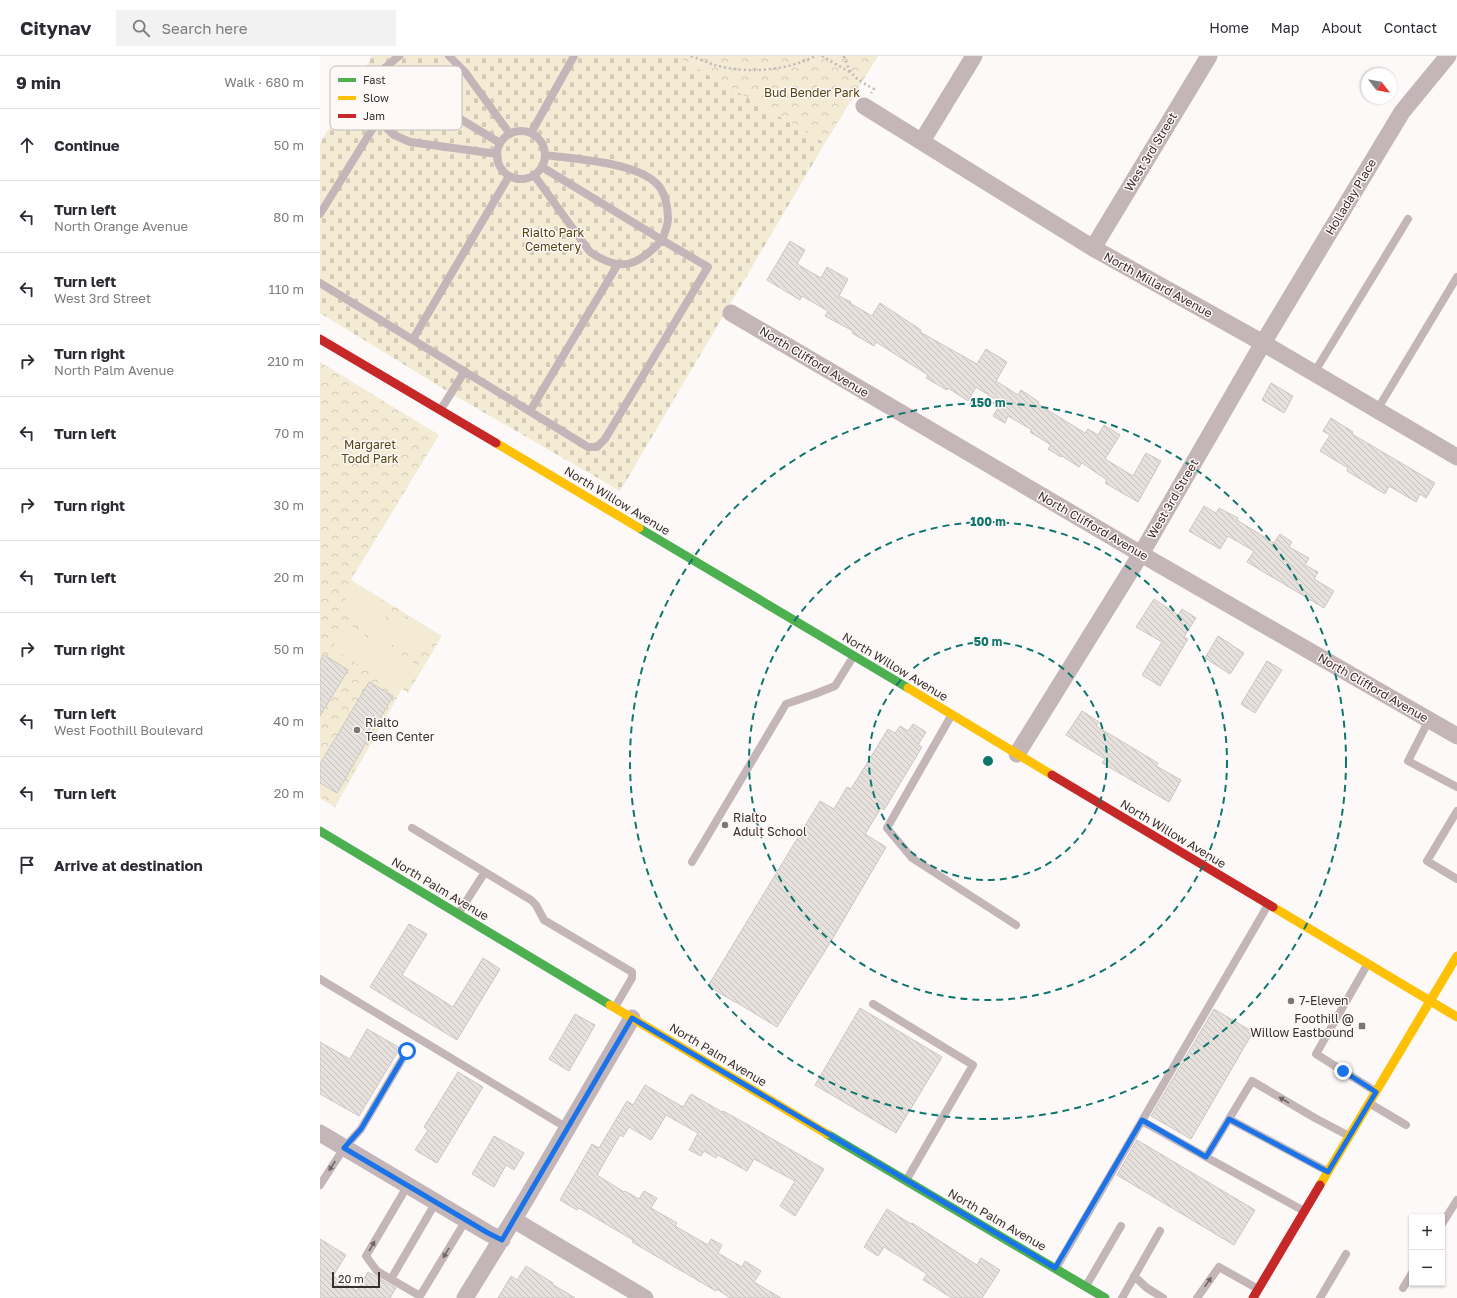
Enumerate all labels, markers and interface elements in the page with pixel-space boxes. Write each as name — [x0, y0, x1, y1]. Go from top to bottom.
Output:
search box — [116, 10, 396, 46]
text: Citynav — [20, 16, 92, 39]
icon: search — [130, 17, 152, 39]
text: Search here — [162, 19, 247, 37]
text: Home — [1209, 19, 1249, 36]
text: Map — [1271, 19, 1299, 36]
text: About — [1321, 19, 1362, 36]
text: Contact — [1384, 19, 1437, 36]
legend — [330, 66, 462, 130]
north arrow — [1361, 68, 1397, 104]
text: 9 min — [16, 72, 61, 93]
text: Fast — [363, 73, 386, 86]
text: Walk · 680 m — [224, 74, 304, 90]
park label: Bud Bender Park — [764, 85, 860, 100]
text: Slow — [363, 91, 389, 104]
text: Jam — [363, 109, 385, 122]
street label: West 3rd Street — [1121, 109, 1180, 194]
icon: ahead — [16, 134, 38, 156]
text: Continue — [54, 136, 120, 154]
text: 50 m — [274, 137, 304, 153]
street label: Holladay Place — [1322, 156, 1379, 238]
text: Turn left — [54, 200, 116, 218]
icon: left — [16, 206, 38, 228]
text: 80 m — [273, 209, 304, 225]
text: North Orange Avenue — [54, 218, 188, 234]
park label: Rialto Park Cemetery — [522, 225, 585, 254]
street label: North Millard Avenue — [1101, 248, 1215, 321]
text: Turn left — [54, 272, 116, 290]
icon: left — [16, 278, 38, 300]
text: 110 m — [269, 281, 304, 297]
text: West 3rd Street — [54, 290, 151, 306]
street label: North Clifford Avenue — [757, 323, 872, 400]
text: Turn right — [54, 344, 125, 362]
icon: right — [16, 350, 38, 372]
text: 210 m — [267, 353, 304, 369]
text: North Palm Avenue — [54, 362, 174, 378]
text: 150 m — [971, 395, 1005, 410]
icon: left — [16, 422, 38, 444]
text: Turn left — [54, 424, 116, 442]
text: 70 m — [274, 425, 304, 441]
park label: Margaret Todd Park — [341, 437, 399, 466]
street label: West 3rd Street — [1144, 456, 1202, 541]
street label: North Willow Avenue — [562, 463, 673, 538]
street label: North Clifford Avenue — [1035, 488, 1151, 563]
icon: right — [16, 494, 38, 516]
text: Turn right — [54, 496, 125, 514]
text: 30 m — [274, 497, 304, 513]
text: 100 m — [970, 514, 1006, 529]
icon: left — [16, 566, 38, 588]
text: Turn left — [54, 568, 116, 586]
text: 20 m — [274, 569, 304, 585]
street label: North Willow Avenue — [840, 629, 951, 704]
text: 50 m — [974, 634, 1002, 649]
icon: right — [16, 638, 38, 660]
text: Turn right — [54, 640, 125, 658]
text: 50 m — [274, 641, 304, 657]
street label: North Clifford Avenue — [1315, 650, 1431, 725]
text: Turn left — [54, 704, 116, 722]
icon: left — [16, 710, 38, 732]
text: 40 m — [273, 713, 304, 729]
place label: Rialto Teen Center — [365, 715, 435, 744]
text: West Foothill Boulevard — [54, 722, 203, 738]
marker: Rialto Teen Center — [352, 725, 362, 735]
centre of rings — [981, 754, 995, 768]
icon: left — [16, 782, 38, 804]
text: Turn left — [54, 784, 116, 802]
text: 20 m — [274, 785, 304, 801]
street label: North Willow Avenue — [1118, 796, 1229, 871]
place label: Rialto Adult School — [733, 810, 807, 839]
marker: Rialto Adult School — [720, 820, 730, 830]
icon: arrive — [16, 854, 38, 876]
street label: North Palm Avenue — [389, 854, 492, 924]
text: Arrive at destination — [54, 856, 203, 874]
place label: 7-Eleven — [1299, 993, 1349, 1008]
marker: 7-Eleven — [1286, 996, 1296, 1006]
place label: Foothill @ Willow Eastbound — [1250, 1011, 1354, 1040]
street label: North Palm Avenue — [667, 1020, 770, 1090]
marker: Foothill @ Willow Eastbound — [1357, 1021, 1367, 1031]
route start — [398, 1042, 416, 1060]
route end — [1334, 1062, 1352, 1080]
one-way arrow — [1278, 1096, 1290, 1103]
one-way arrow — [328, 1161, 336, 1172]
street label: North Palm Avenue — [946, 1185, 1049, 1254]
map controls — [1409, 1214, 1445, 1286]
button: + — [1409, 1214, 1445, 1250]
one-way arrow — [369, 1240, 376, 1252]
one-way arrow — [442, 1247, 449, 1259]
button: − — [1409, 1250, 1445, 1286]
scale bar — [332, 1270, 380, 1289]
text: 20 m — [338, 1272, 364, 1285]
one-way arrow — [1204, 1277, 1212, 1288]

